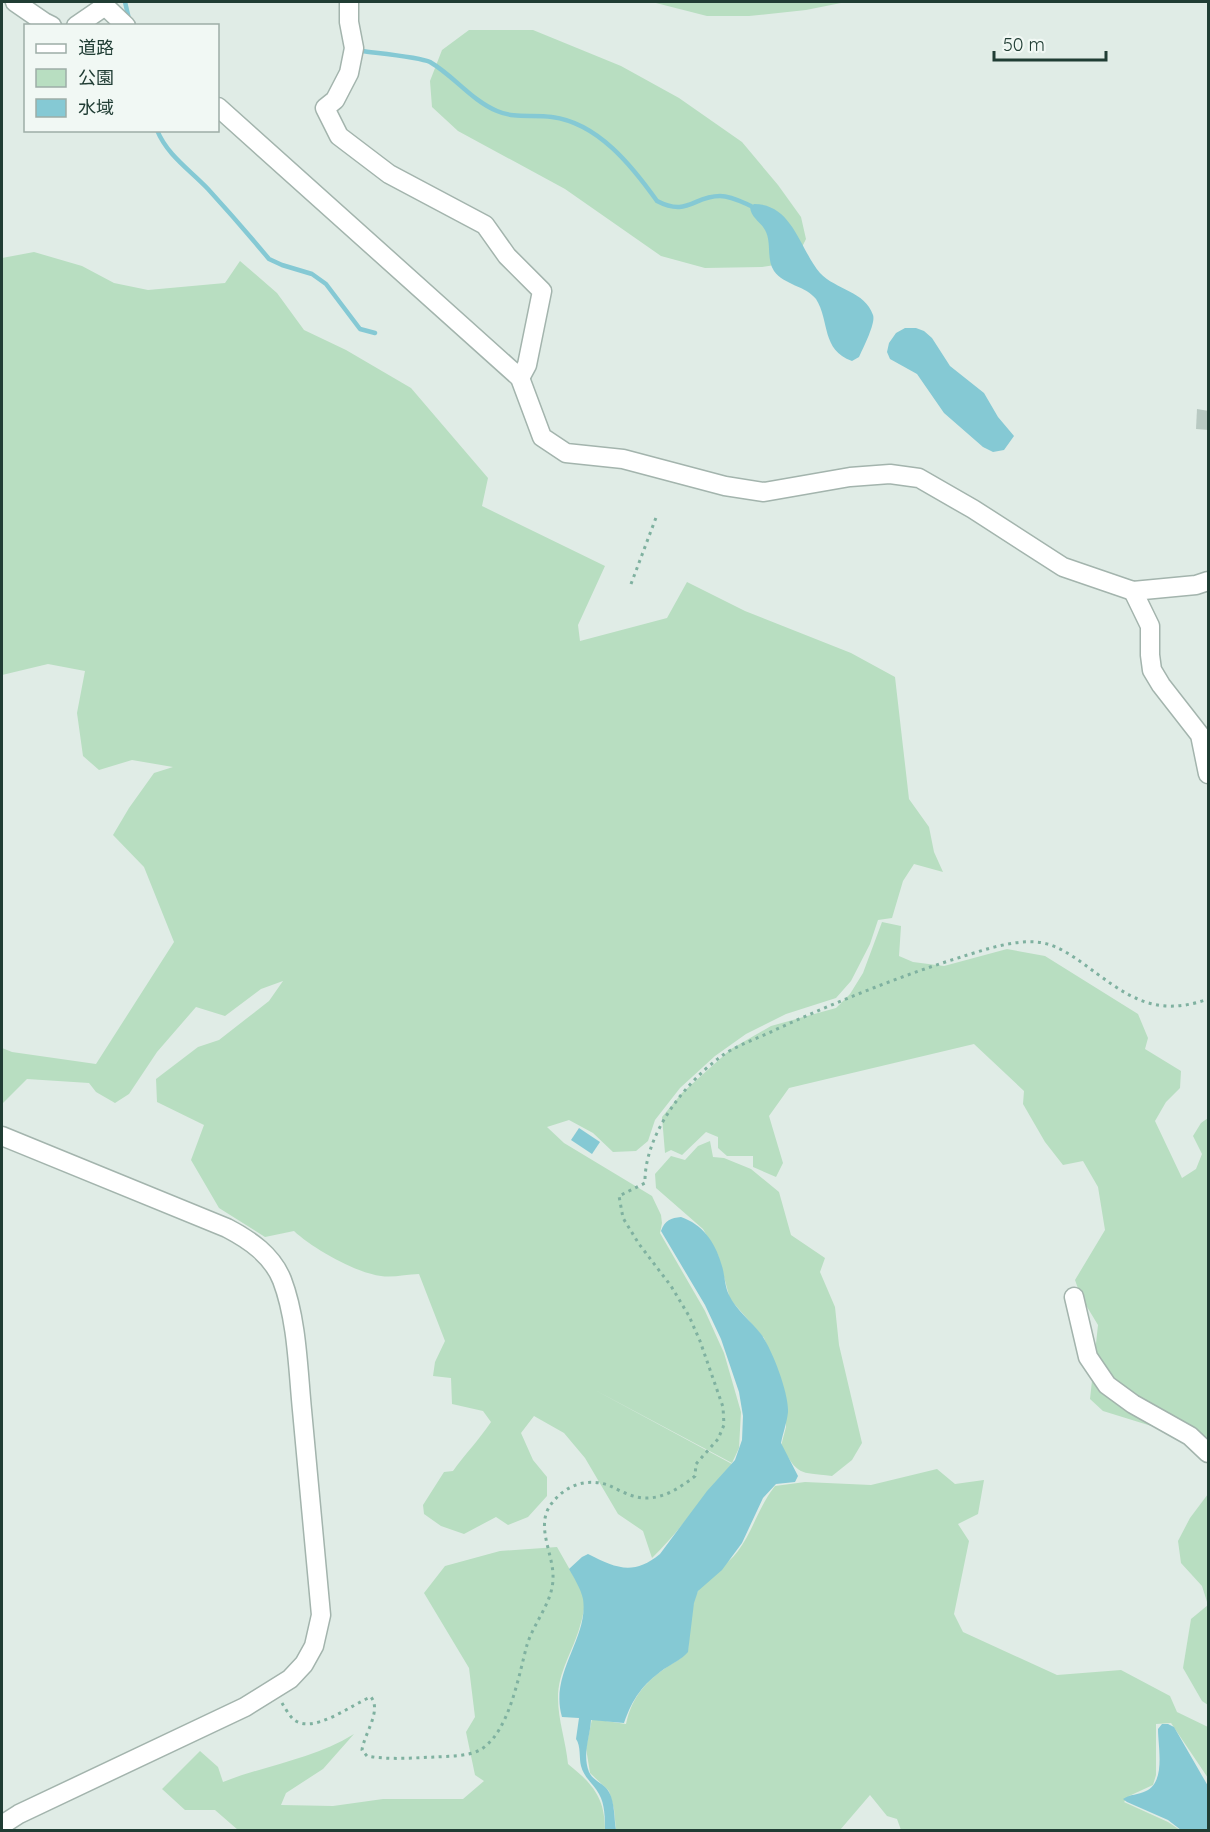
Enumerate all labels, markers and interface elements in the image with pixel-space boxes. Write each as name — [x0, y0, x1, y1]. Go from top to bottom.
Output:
legend — [24, 24, 219, 132]
scale bar — [994, 24, 1106, 62]
text: 50 m — [1003, 33, 1045, 56]
text: 道路 — [78, 36, 114, 59]
text: 公園 — [78, 66, 114, 89]
text: 水域 — [78, 96, 114, 119]

